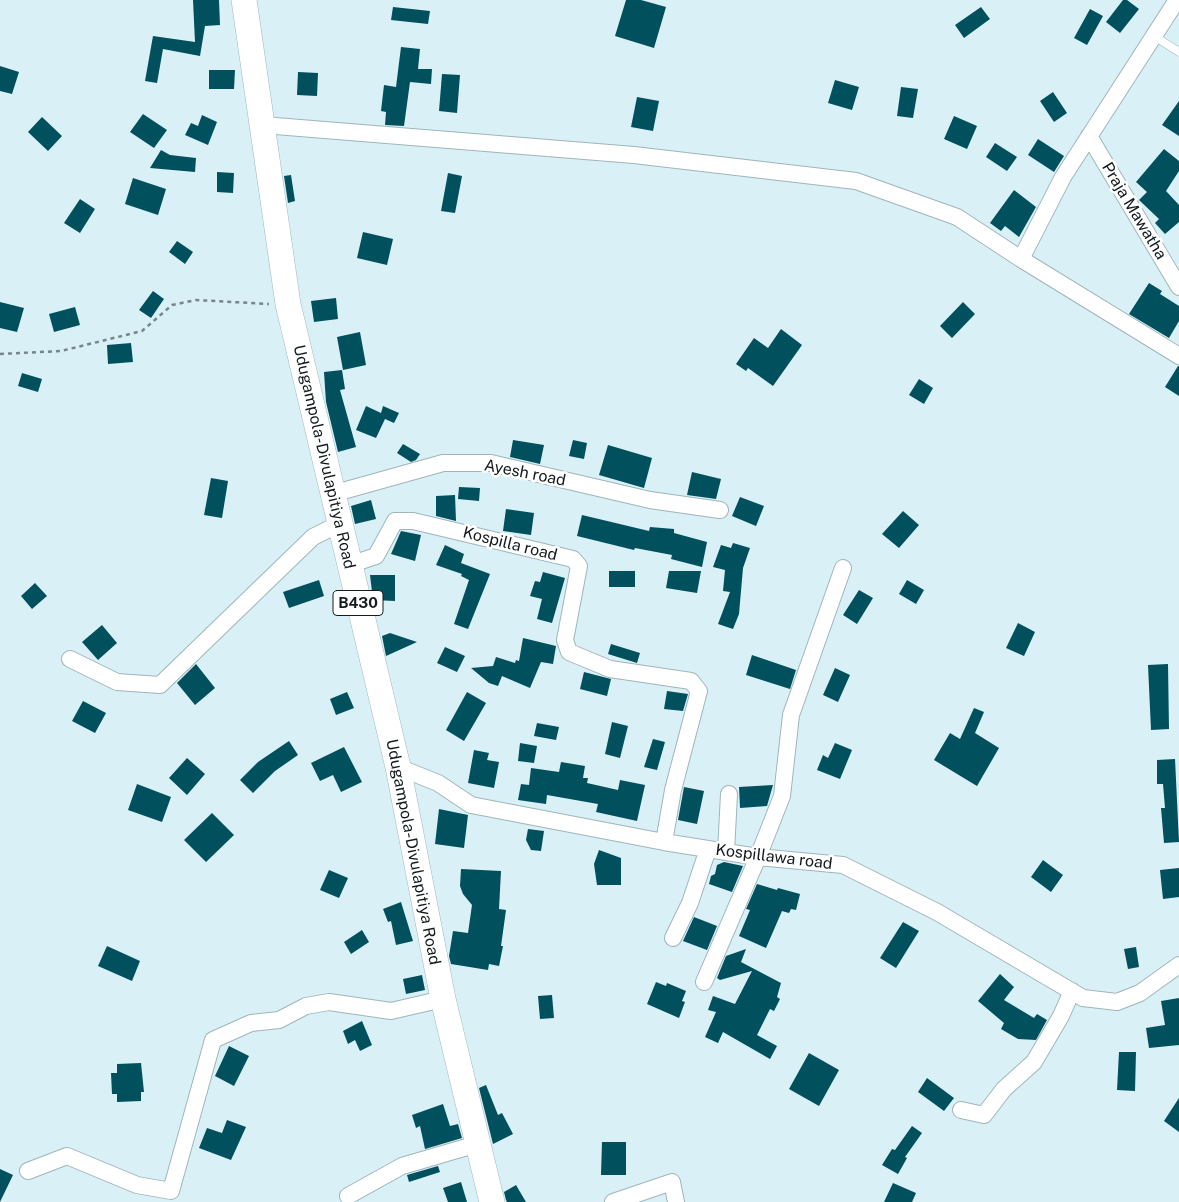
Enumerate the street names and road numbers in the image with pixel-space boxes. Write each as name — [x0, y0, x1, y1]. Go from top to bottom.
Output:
street label: Praja Mawatha — [1098, 159, 1170, 263]
street label: Udugampola-Divulapitiya Road — [289, 343, 359, 571]
street label: Ayesh road — [483, 456, 567, 490]
street label: Kospilla road — [461, 523, 559, 565]
road number: B430 — [333, 590, 383, 616]
street label: Udugampola-Divulapitiya Road — [382, 738, 444, 966]
street label: Kospillawa road — [714, 840, 834, 874]

